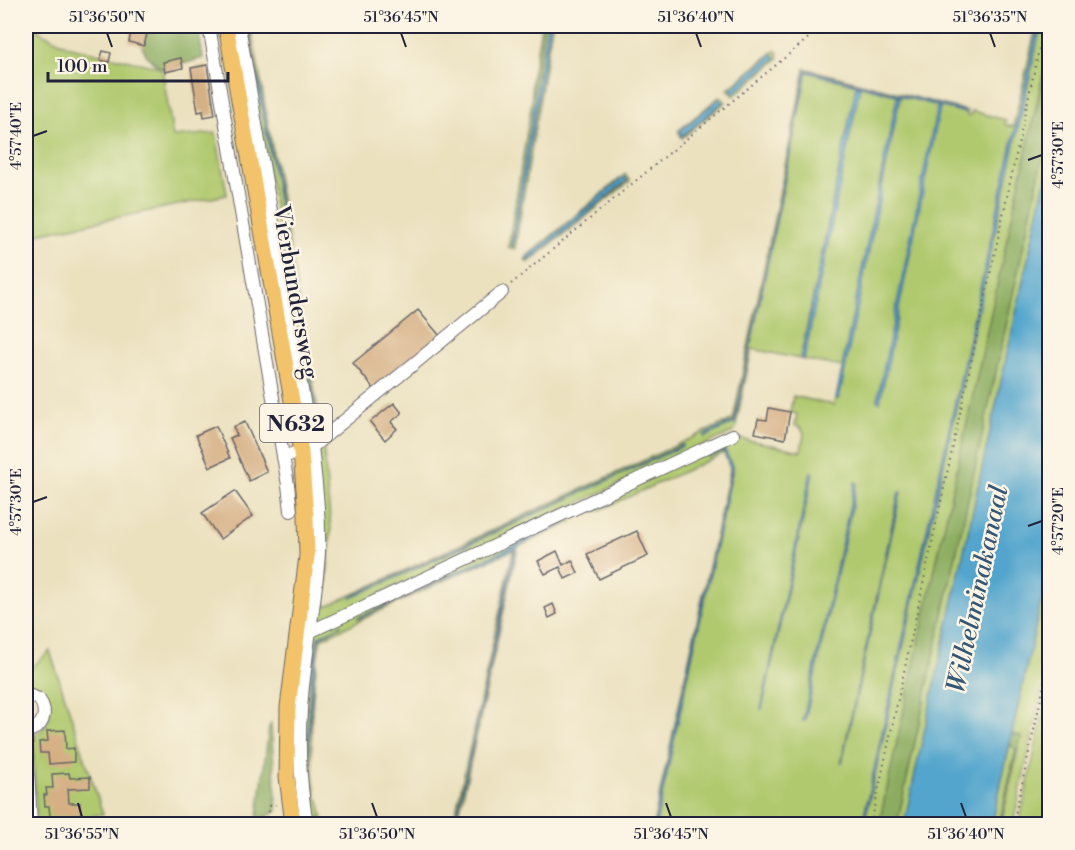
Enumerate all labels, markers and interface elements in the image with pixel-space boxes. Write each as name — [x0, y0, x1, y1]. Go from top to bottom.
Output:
text: 51°36'50"N — [69, 8, 145, 27]
text: 51°36'45"N — [363, 8, 439, 27]
text: 51°36'40"N — [658, 8, 734, 27]
text: 51°36'35"N — [953, 8, 1027, 27]
scale bar — [48, 45, 228, 83]
text: 100 m — [57, 55, 108, 78]
text: 4°57'40"E — [7, 102, 26, 170]
text: 4°57'30"E — [1049, 121, 1068, 189]
street label: Vierbundersweg — [265, 202, 325, 382]
road number: N632 — [260, 404, 332, 442]
text: 4°57'30"E — [7, 468, 26, 536]
water label: Wilhelminakanaal — [940, 482, 1016, 696]
text: 4°57'20"E — [1049, 487, 1068, 555]
text: 51°36'55"N — [45, 825, 119, 844]
text: 51°36'50"N — [339, 825, 415, 844]
text: 51°36'45"N — [633, 825, 709, 844]
text: 51°36'40"N — [928, 825, 1004, 844]

